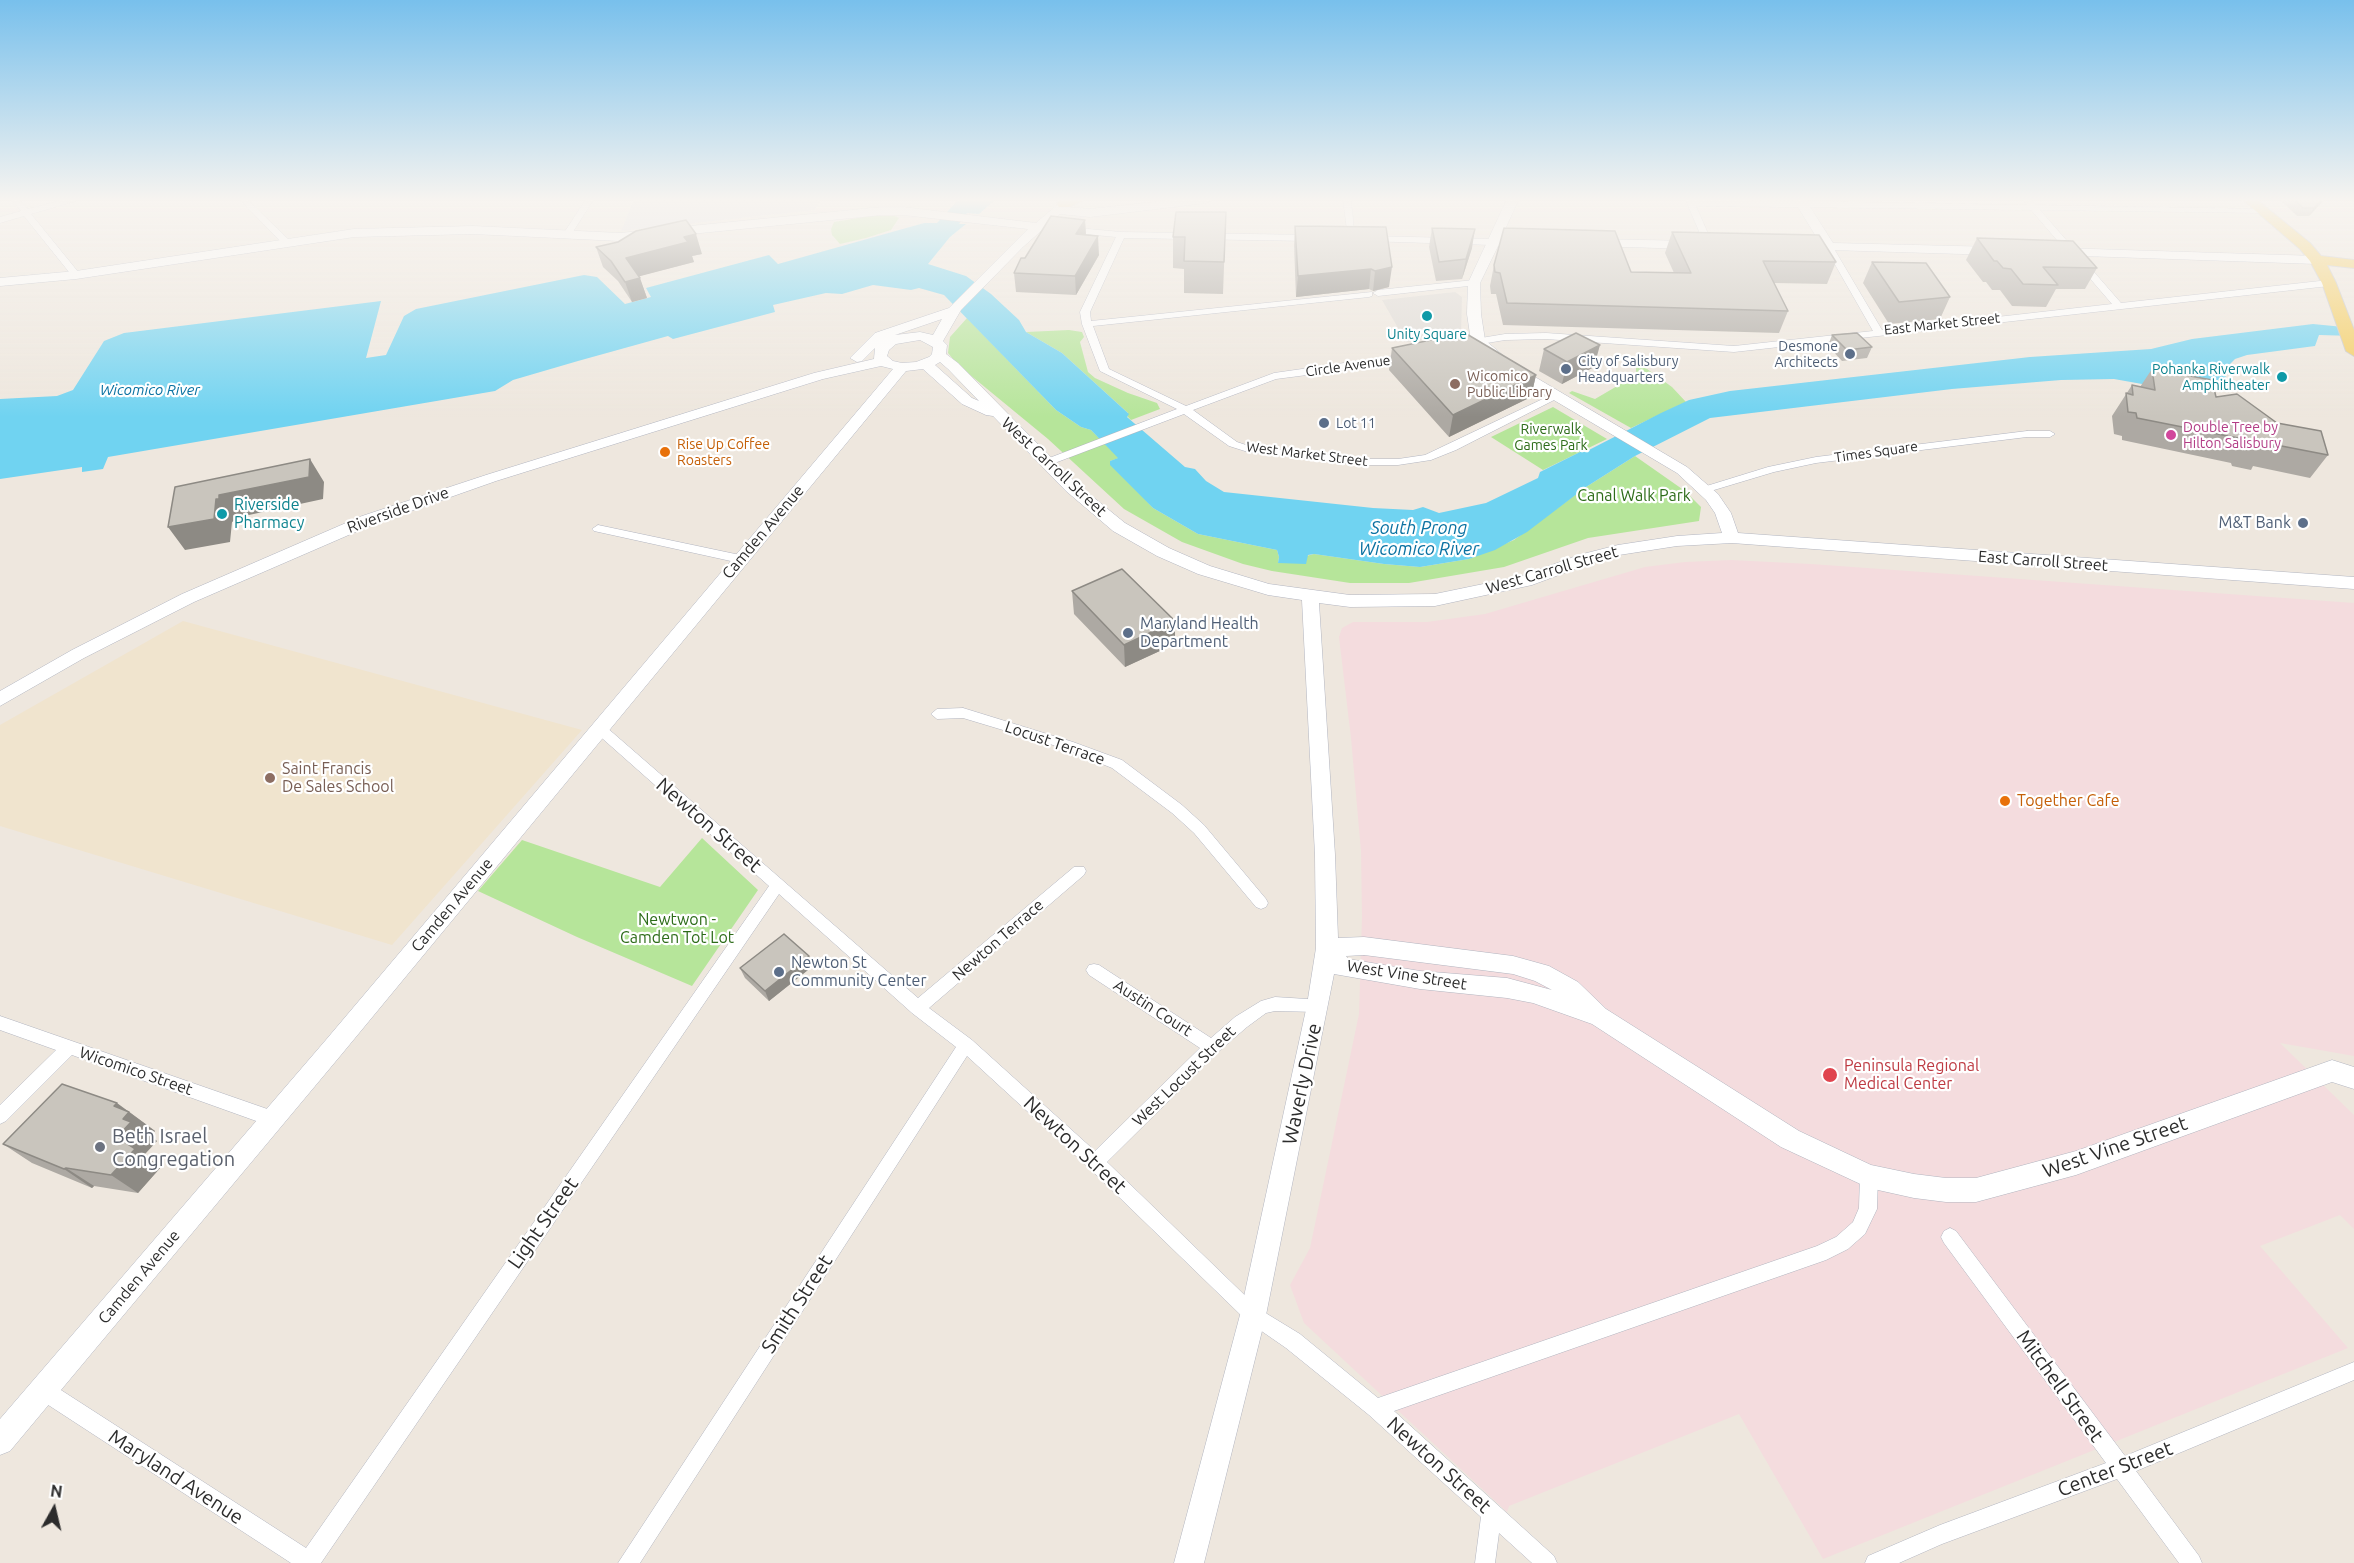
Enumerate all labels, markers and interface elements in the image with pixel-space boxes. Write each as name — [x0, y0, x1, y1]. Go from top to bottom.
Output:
marker: Unity Square — [1420, 309, 1434, 323]
street label: East Market Street — [1883, 310, 2001, 338]
place label: Unity Square — [1387, 326, 1467, 342]
place label: Desmone Architects — [1774, 338, 1838, 370]
marker: Desmone Architects — [1843, 347, 1857, 361]
street label: Circle Avenue — [1304, 352, 1392, 380]
place label: City of Salisbury Headquarters — [1578, 353, 1678, 386]
place label: Pohanka Riverwalk Amphitheater — [2152, 361, 2270, 394]
marker: City of Salisbury Headquarters — [1559, 362, 1573, 376]
place label: Wicomico Public Library — [1467, 368, 1552, 400]
marker: Pohanka Riverwalk Amphitheater — [2275, 370, 2289, 384]
marker: Wicomico Public Library — [1448, 377, 1462, 391]
water label: Wicomico River — [100, 381, 200, 399]
street label: West Carroll Street — [998, 413, 1110, 521]
place label: Lot 11 — [1336, 415, 1376, 431]
marker: Lot 11 — [1317, 416, 1331, 430]
place label: Double Tree by Hilton Salisbury — [2183, 419, 2281, 452]
park label: Riverwalk Games Park — [1514, 421, 1588, 454]
marker: Double Tree by Hilton Salisbury — [2164, 428, 2178, 442]
place label: Rise Up Coffee Roasters — [677, 436, 770, 468]
street label: West Market Street — [1245, 438, 1369, 470]
street label: Times Square — [1833, 438, 1919, 466]
marker: Rise Up Coffee Roasters — [658, 445, 672, 459]
street label: Camden Avenue — [718, 481, 808, 583]
street label: Riverside Drive — [344, 483, 452, 537]
park label: Canal Walk Park — [1577, 486, 1691, 506]
place label: Riverside Pharmacy — [234, 495, 304, 533]
marker: Riverside Pharmacy — [215, 507, 229, 521]
place label: M&T Bank — [2218, 513, 2291, 533]
marker: M&T Bank — [2296, 516, 2310, 530]
water label: South Prong Wicomico River — [1359, 517, 1479, 560]
street label: West Carroll Street — [1484, 542, 1620, 598]
street label: East Carroll Street — [1977, 547, 2109, 575]
place label: Maryland Health Department — [1140, 614, 1259, 652]
marker: Maryland Health Department — [1121, 626, 1135, 640]
street label: Locust Terrace — [1002, 717, 1108, 769]
place label: Saint Francis De Sales School — [282, 759, 394, 797]
marker: Saint Francis De Sales School — [263, 771, 277, 785]
street label: Newton Street — [651, 773, 767, 877]
place label: Together Cafe — [2017, 791, 2119, 811]
marker: Together Cafe — [1998, 794, 2012, 808]
street label: Camden Avenue — [407, 854, 497, 956]
street label: Newton Terrace — [948, 895, 1048, 985]
park label: Newtwon - Camden Tot Lot — [620, 910, 734, 948]
place label: Newton St Community Center — [791, 953, 927, 991]
street label: West Vine Street — [1346, 956, 1468, 994]
marker: Newton St Community Center — [772, 965, 786, 979]
street label: Austin Court — [1110, 975, 1196, 1041]
street label: Waverly Drive — [1277, 1021, 1327, 1147]
street label: West Locust Street — [1128, 1022, 1240, 1130]
street label: Wicomico Street — [77, 1043, 195, 1099]
place label: Peninsula Regional Medical Center — [1844, 1056, 1979, 1094]
marker: Peninsula Regional Medical Center — [1821, 1066, 1839, 1084]
street label: Newton Street — [1018, 1091, 1132, 1199]
street label: West Vine Street — [2039, 1111, 2191, 1183]
place label: Beth Israel Congregation — [112, 1124, 235, 1171]
marker: Beth Israel Congregation — [93, 1140, 107, 1154]
street label: Light Street — [503, 1173, 583, 1273]
street label: Camden Avenue — [94, 1226, 184, 1328]
street label: Smith Street — [756, 1250, 838, 1358]
street label: Mitchell Street — [2011, 1325, 2109, 1447]
street label: Newton Street — [1382, 1412, 1496, 1518]
street label: Maryland Avenue — [104, 1424, 248, 1530]
street label: Center Street — [2054, 1436, 2176, 1502]
north arrow — [24, 1479, 84, 1539]
text: N — [49, 1481, 64, 1501]

